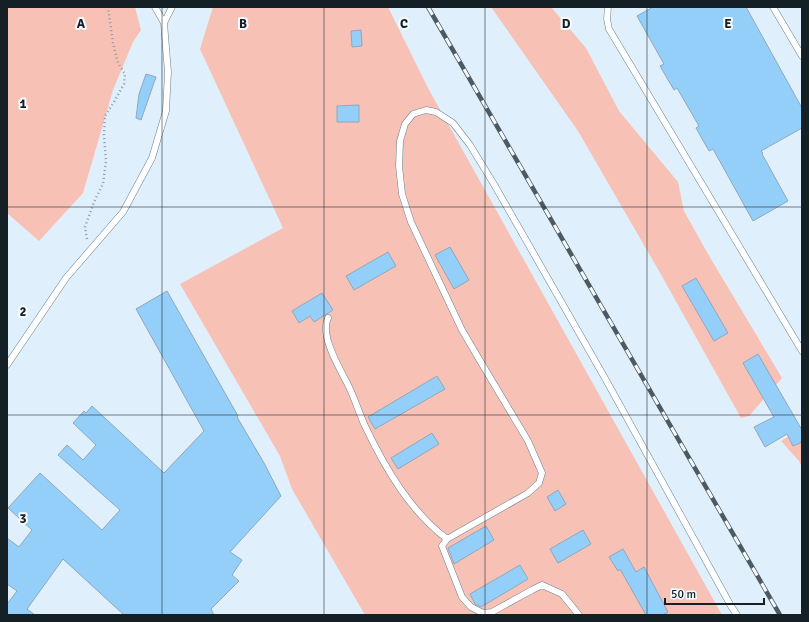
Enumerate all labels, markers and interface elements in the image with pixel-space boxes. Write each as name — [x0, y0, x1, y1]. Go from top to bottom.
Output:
text: A — [77, 16, 86, 32]
text: B — [239, 16, 247, 32]
text: C — [400, 16, 408, 32]
text: D — [562, 16, 571, 32]
text: E — [724, 16, 732, 32]
text: 1 — [19, 96, 27, 112]
text: 2 — [19, 304, 27, 320]
text: 3 — [19, 511, 27, 527]
scale bar — [665, 580, 764, 606]
text: 50 m — [671, 587, 696, 602]

